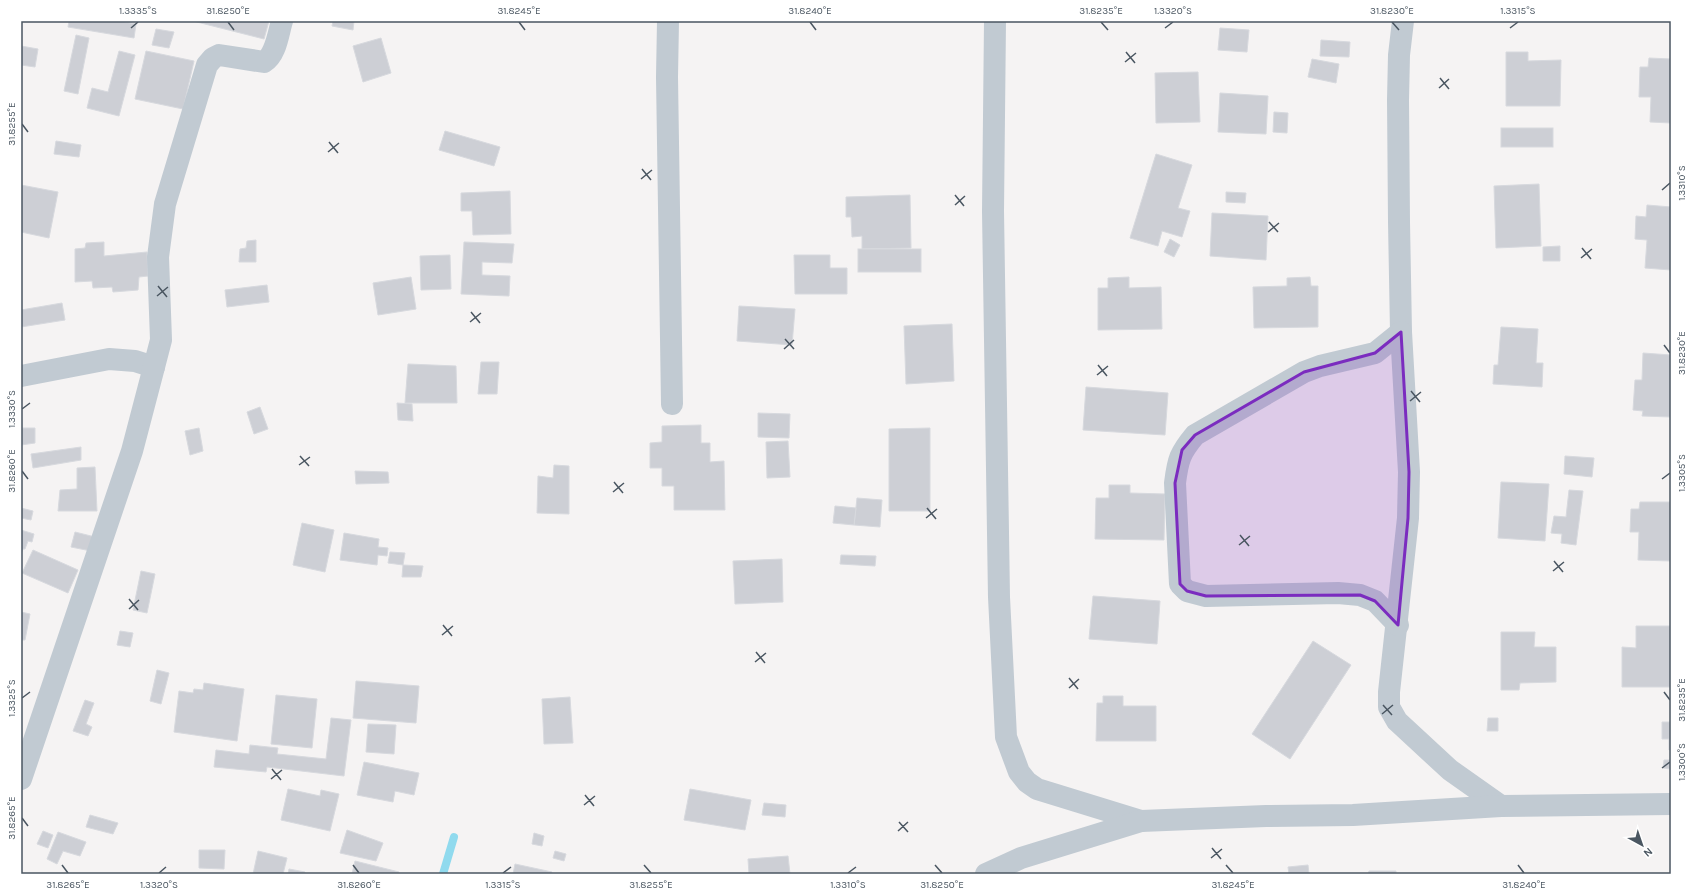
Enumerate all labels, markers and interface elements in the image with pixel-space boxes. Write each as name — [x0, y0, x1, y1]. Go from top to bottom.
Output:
text: 1.3335°S — [119, 5, 157, 17]
text: 31.8250°E — [206, 5, 250, 17]
text: 31.8245°E — [497, 5, 541, 17]
text: 31.8240°E — [788, 5, 832, 17]
text: 31.8235°E — [1079, 5, 1123, 17]
text: 1.3320°S — [1154, 5, 1192, 17]
text: 31.8230°E — [1370, 5, 1414, 17]
text: 1.3315°S — [1500, 5, 1536, 17]
text: 31.8255°E — [6, 102, 18, 146]
text: 1.3310°S — [1676, 165, 1688, 201]
text: 31.8230°E — [1676, 331, 1688, 375]
text: 1.3330°S — [6, 390, 18, 428]
text: 31.8260°E — [6, 449, 18, 493]
text: 1.3305°S — [1676, 454, 1688, 492]
text: 31.8235°E — [1676, 678, 1688, 722]
text: 1.3325°S — [6, 679, 18, 717]
text: 1.3300°S — [1676, 743, 1688, 781]
text: 31.8265°E — [6, 796, 18, 840]
north arrow — [1622, 825, 1662, 865]
text: N — [1641, 845, 1655, 860]
text: 31.8265°E — [46, 879, 90, 891]
text: 1.3320°S — [140, 879, 178, 891]
text: 31.8260°E — [337, 879, 381, 891]
text: 1.3315°S — [485, 879, 521, 891]
text: 31.8255°E — [629, 879, 673, 891]
text: 1.3310°S — [830, 879, 866, 891]
text: 31.8250°E — [920, 879, 964, 891]
text: 31.8245°E — [1211, 879, 1255, 891]
text: 31.8240°E — [1502, 879, 1546, 891]

